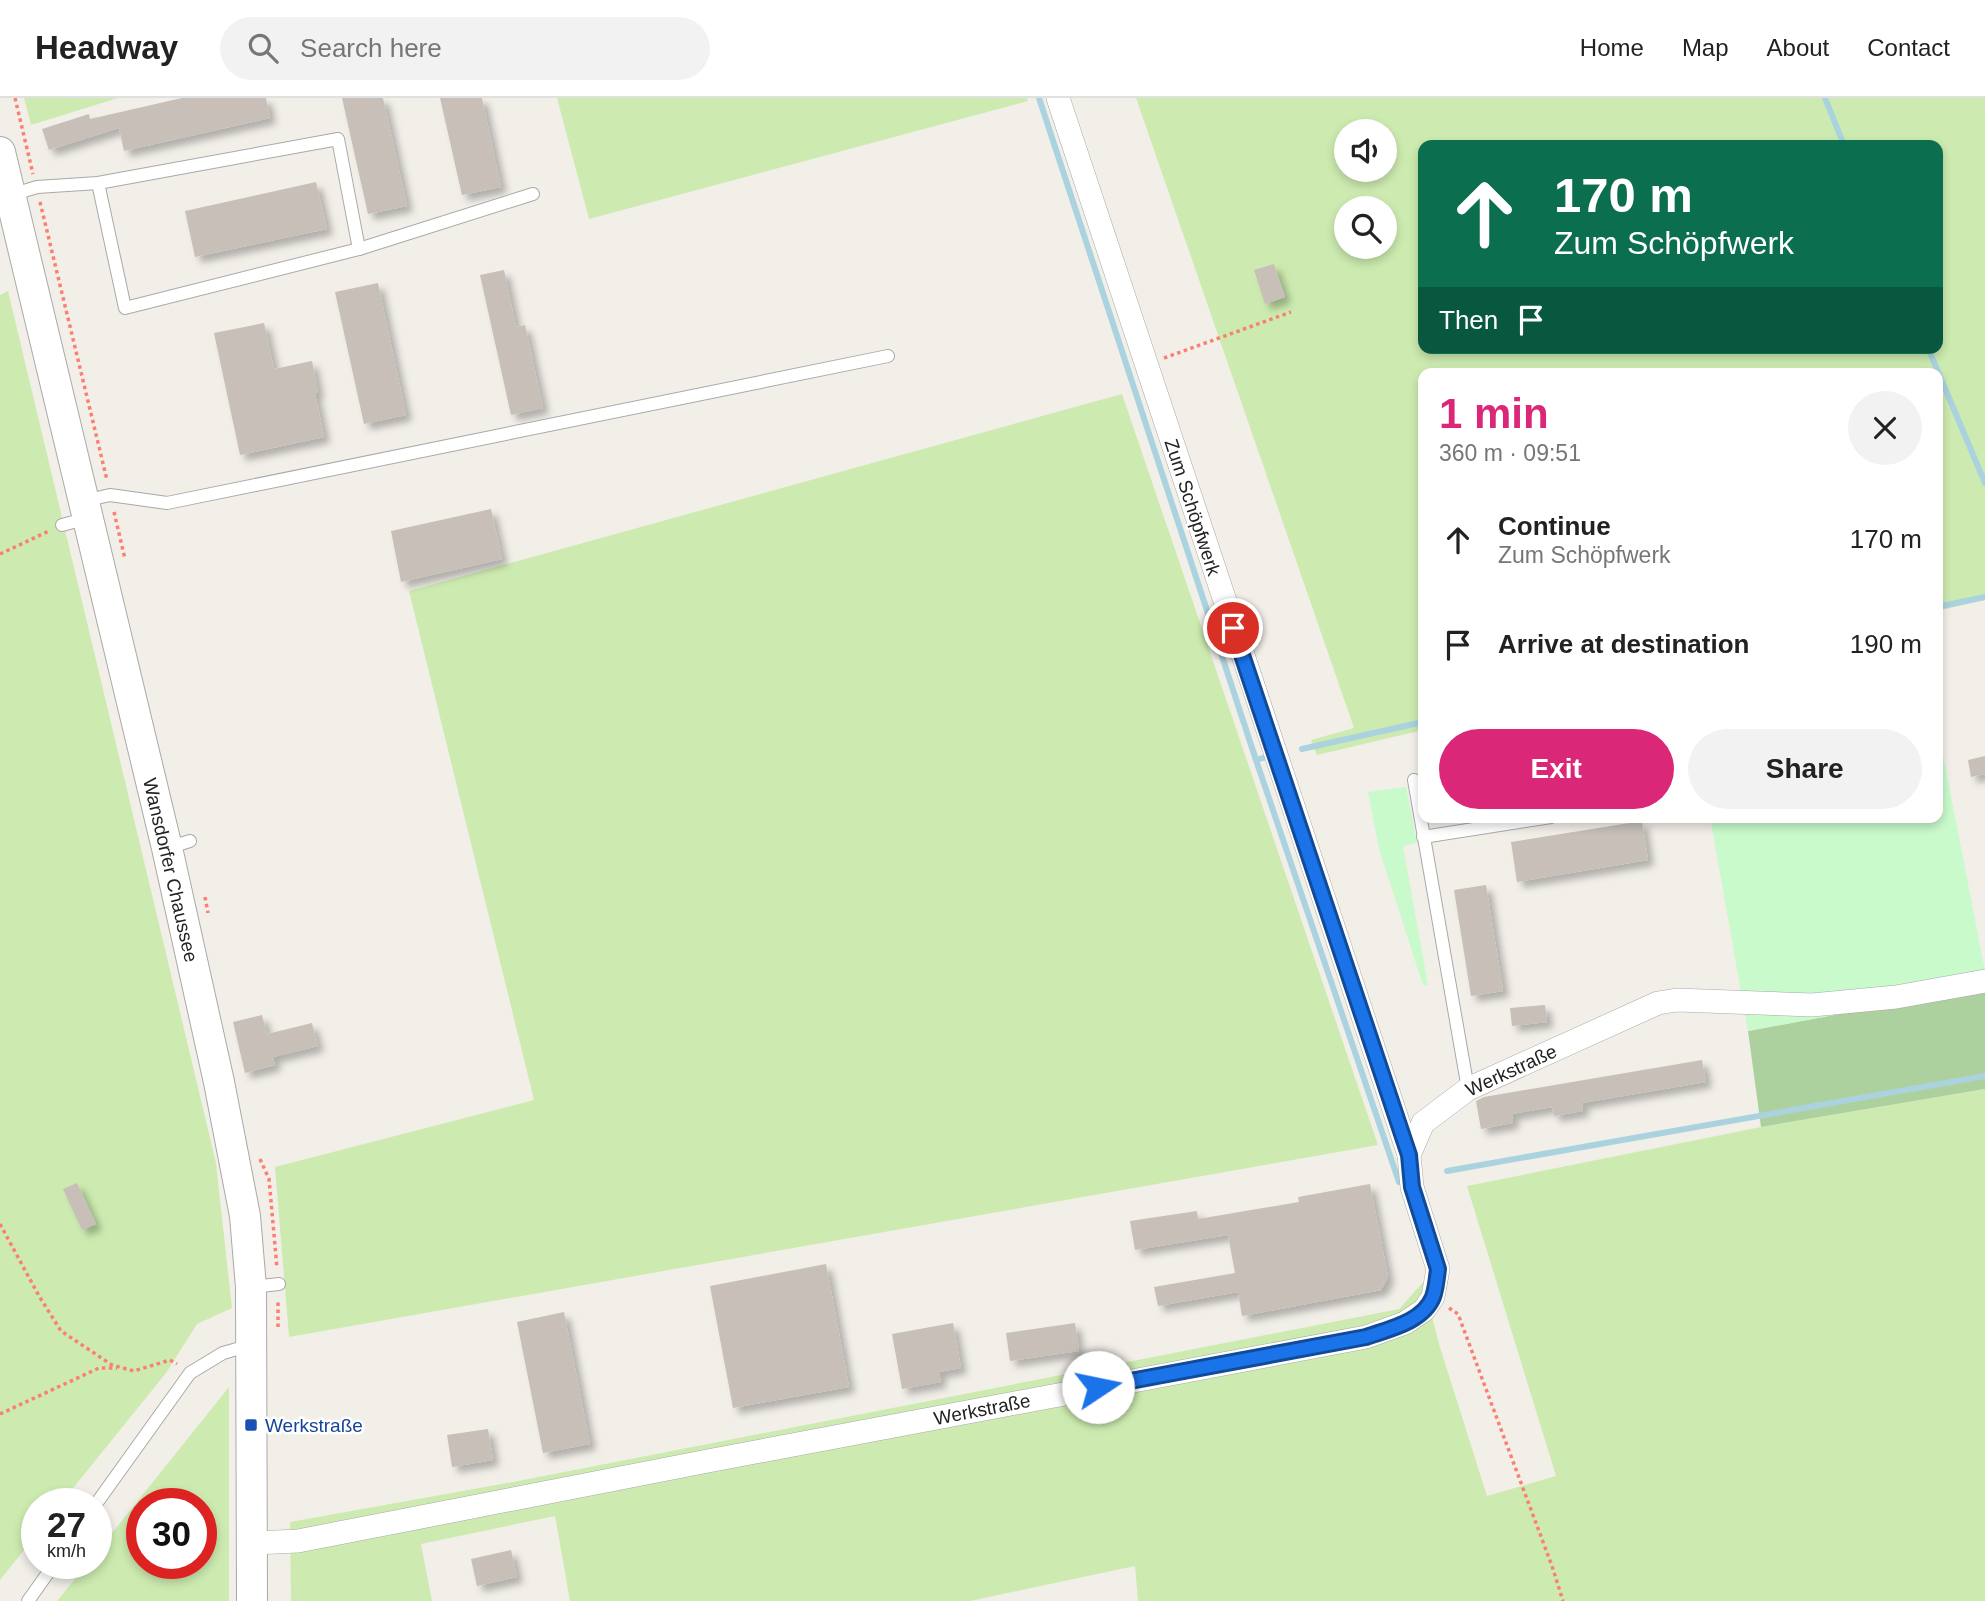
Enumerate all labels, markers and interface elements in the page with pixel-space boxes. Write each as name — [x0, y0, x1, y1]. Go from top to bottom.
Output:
search box — [220, 17, 710, 80]
text: Headway — [35, 29, 178, 66]
icon: search — [244, 29, 282, 67]
text: Search here — [300, 33, 442, 63]
text: Home — [1580, 34, 1644, 61]
text: Map — [1682, 34, 1729, 61]
text: About — [1767, 34, 1829, 61]
text: Contact — [1867, 34, 1950, 61]
map controls — [1334, 119, 1397, 259]
button: sound — [1334, 119, 1397, 182]
icon: ahead — [1439, 168, 1530, 259]
text: 170 m — [1554, 168, 1693, 222]
button: search — [1334, 196, 1397, 259]
text: Zum Schöpfwerk — [1554, 225, 1794, 261]
icon: arrive — [1512, 301, 1550, 339]
text: Then — [1439, 305, 1498, 335]
text: 1 min — [1439, 390, 1549, 437]
button: close — [1848, 391, 1922, 465]
street label: Zum Schöpfwerk — [1161, 436, 1225, 579]
text: 360 m · 09:51 — [1439, 440, 1581, 466]
text: Continue — [1498, 511, 1611, 541]
icon: ahead — [1439, 521, 1477, 559]
text: 170 m — [1850, 524, 1922, 554]
text: Zum Schöpfwerk — [1498, 542, 1671, 568]
pin — [1203, 598, 1263, 658]
icon: arrive — [1214, 609, 1252, 647]
icon: arrive — [1439, 626, 1477, 664]
text: Arrive at destination — [1498, 629, 1749, 659]
text: 190 m — [1850, 629, 1922, 659]
button: Exit — [1439, 729, 1674, 809]
button: Share — [1688, 729, 1922, 809]
street label: Wansdorfer Chaussee — [139, 776, 202, 964]
street label: Werkstraße — [1462, 1040, 1560, 1101]
position arrow — [1061, 1350, 1135, 1424]
street label: Werkstraße — [932, 1390, 1032, 1429]
place label: Werkstraße — [265, 1415, 363, 1436]
marker: Werkstraße — [243, 1417, 259, 1433]
speed limit sign: 30 — [126, 1488, 217, 1579]
text: 27 — [47, 1505, 86, 1544]
text: km/h — [47, 1541, 86, 1561]

